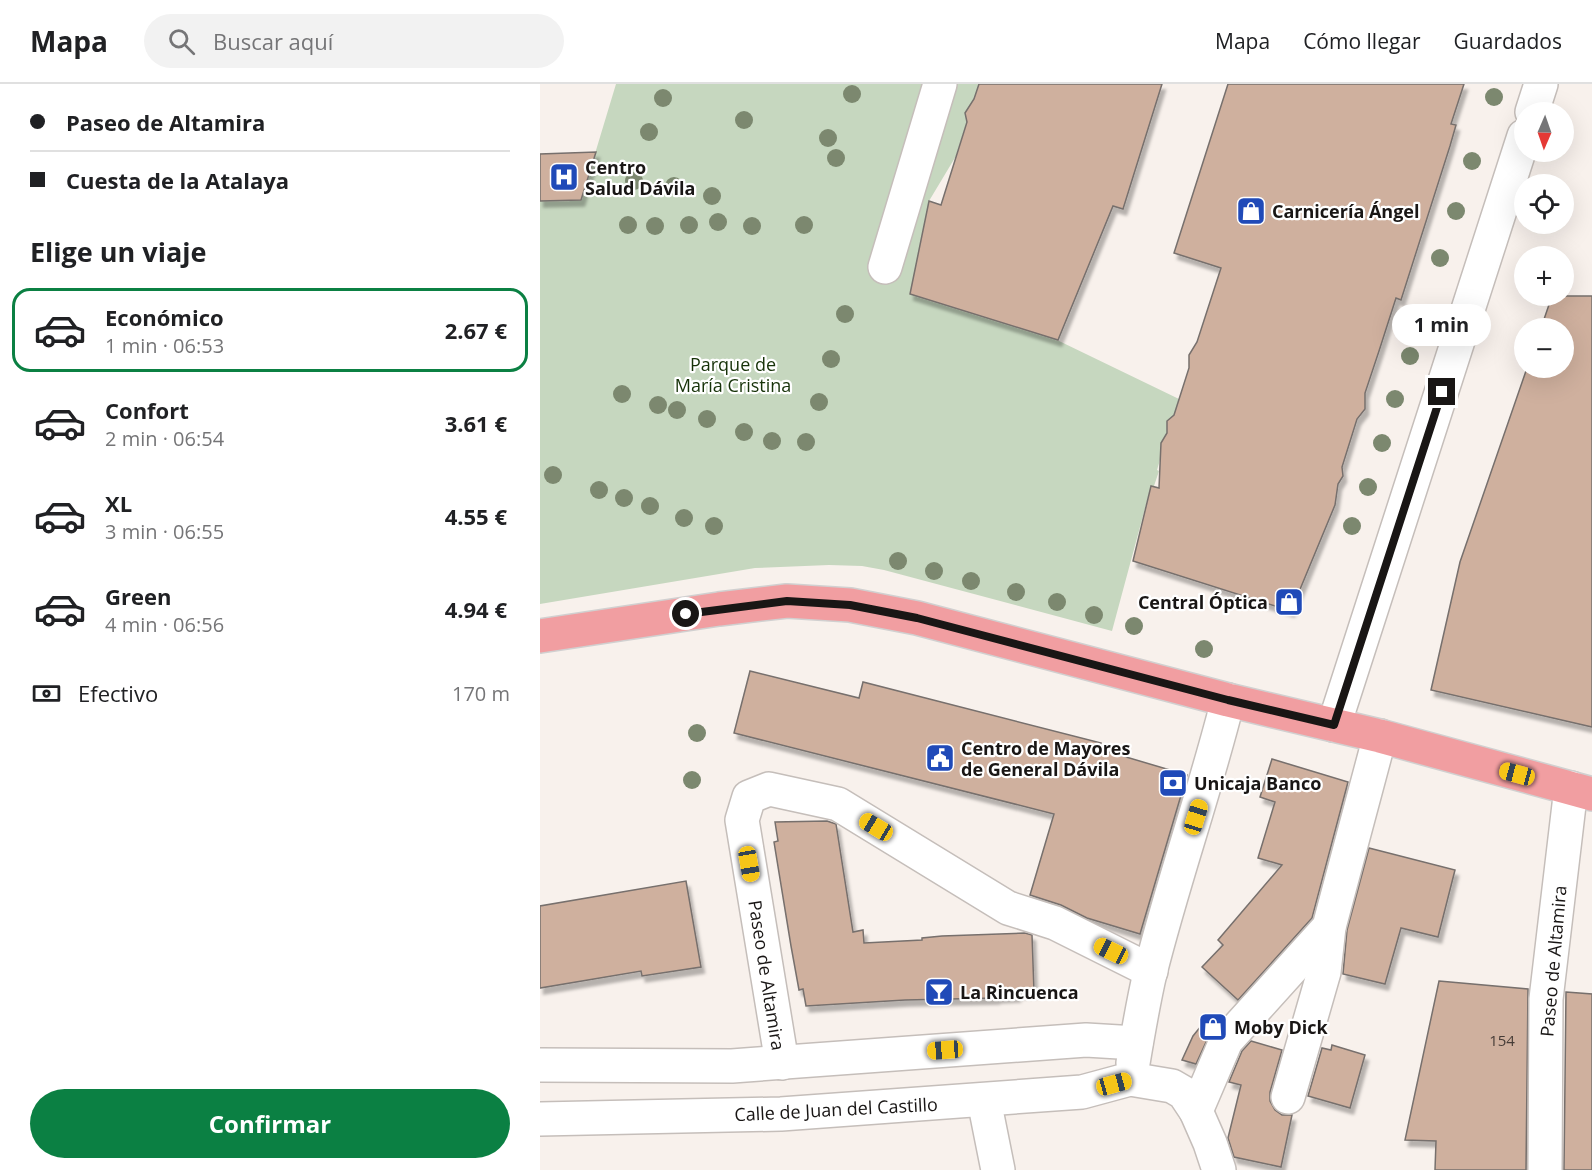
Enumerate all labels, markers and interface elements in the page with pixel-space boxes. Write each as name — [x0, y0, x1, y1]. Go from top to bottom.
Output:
search box — [144, 14, 564, 68]
text: Mapa — [30, 22, 108, 60]
icon: search — [165, 25, 198, 58]
text: Buscar aquí — [213, 26, 333, 56]
text: Mapa — [1215, 27, 1270, 55]
text: Cómo llegar — [1303, 27, 1421, 55]
text: Guardados — [1454, 27, 1562, 55]
north arrow — [1514, 102, 1574, 162]
map controls — [1514, 102, 1574, 378]
text: Paseo de Altamira — [66, 107, 265, 137]
place label: Centro Salud Dávila — [585, 155, 695, 200]
hospital icon: Centro Salud Dávila — [548, 161, 580, 193]
text: Cuesta de la Atalaya — [66, 165, 289, 195]
button: locate — [1514, 174, 1574, 234]
shop icon: Carnicería Ángel — [1235, 195, 1267, 227]
place label: Carnicería Ángel — [1272, 199, 1420, 223]
text: Elige un viaje — [30, 233, 206, 270]
button: + — [1514, 246, 1574, 306]
text: Económico — [105, 302, 224, 332]
icon: car — [33, 303, 87, 357]
callout: 1 min — [1392, 305, 1492, 347]
text: 1 min — [1414, 311, 1469, 338]
text: 2.67 € — [445, 315, 507, 345]
button: − — [1514, 318, 1574, 378]
text: 1 min · 06:53 — [105, 332, 224, 359]
park label: Parque de María Cristina — [675, 352, 791, 397]
route end — [1428, 378, 1455, 405]
text: Confort — [105, 395, 189, 425]
icon: car — [33, 396, 87, 450]
text: 3.61 € — [445, 408, 507, 438]
text: 2 min · 06:54 — [105, 425, 224, 452]
text: XL — [105, 488, 132, 518]
icon: car — [33, 489, 87, 543]
text: 4.55 € — [445, 501, 507, 531]
text: 3 min · 06:55 — [105, 518, 224, 545]
text: Green — [105, 581, 171, 611]
icon: car — [33, 582, 87, 636]
shop icon: Central Óptica — [1273, 586, 1305, 618]
place label: Central Óptica — [1138, 590, 1268, 614]
text: 4.94 € — [445, 594, 507, 624]
route start — [672, 600, 699, 627]
text: 4 min · 06:56 — [105, 611, 224, 638]
icon: cash — [30, 677, 63, 710]
text: Efectivo — [78, 678, 158, 708]
text: 170 m — [452, 680, 510, 707]
place label: Centro de Mayores de General Dávila — [961, 736, 1130, 781]
public building icon: Centro de Mayores de General Dávila — [924, 742, 956, 774]
car — [1497, 761, 1537, 787]
bank icon: Unicaja Banco — [1157, 767, 1189, 799]
place label: Unicaja Banco — [1194, 771, 1321, 795]
car — [1182, 797, 1210, 837]
car — [856, 810, 896, 844]
car — [737, 845, 761, 883]
street label: Paseo de Altamira — [1534, 884, 1572, 1038]
street label: Paseo de Altamira — [743, 898, 791, 1052]
car — [1091, 935, 1131, 967]
bar icon: La Rincuenca — [923, 976, 955, 1008]
place label: La Rincuenca — [960, 980, 1079, 1004]
shop icon: Moby Dick — [1197, 1011, 1229, 1043]
place label: Moby Dick — [1234, 1015, 1328, 1039]
house number: 154 — [1489, 1030, 1515, 1050]
car — [926, 1040, 964, 1060]
car — [1094, 1071, 1134, 1097]
button: Confirmar — [30, 1089, 510, 1158]
street label: Calle de Juan del Castillo — [734, 1092, 938, 1126]

